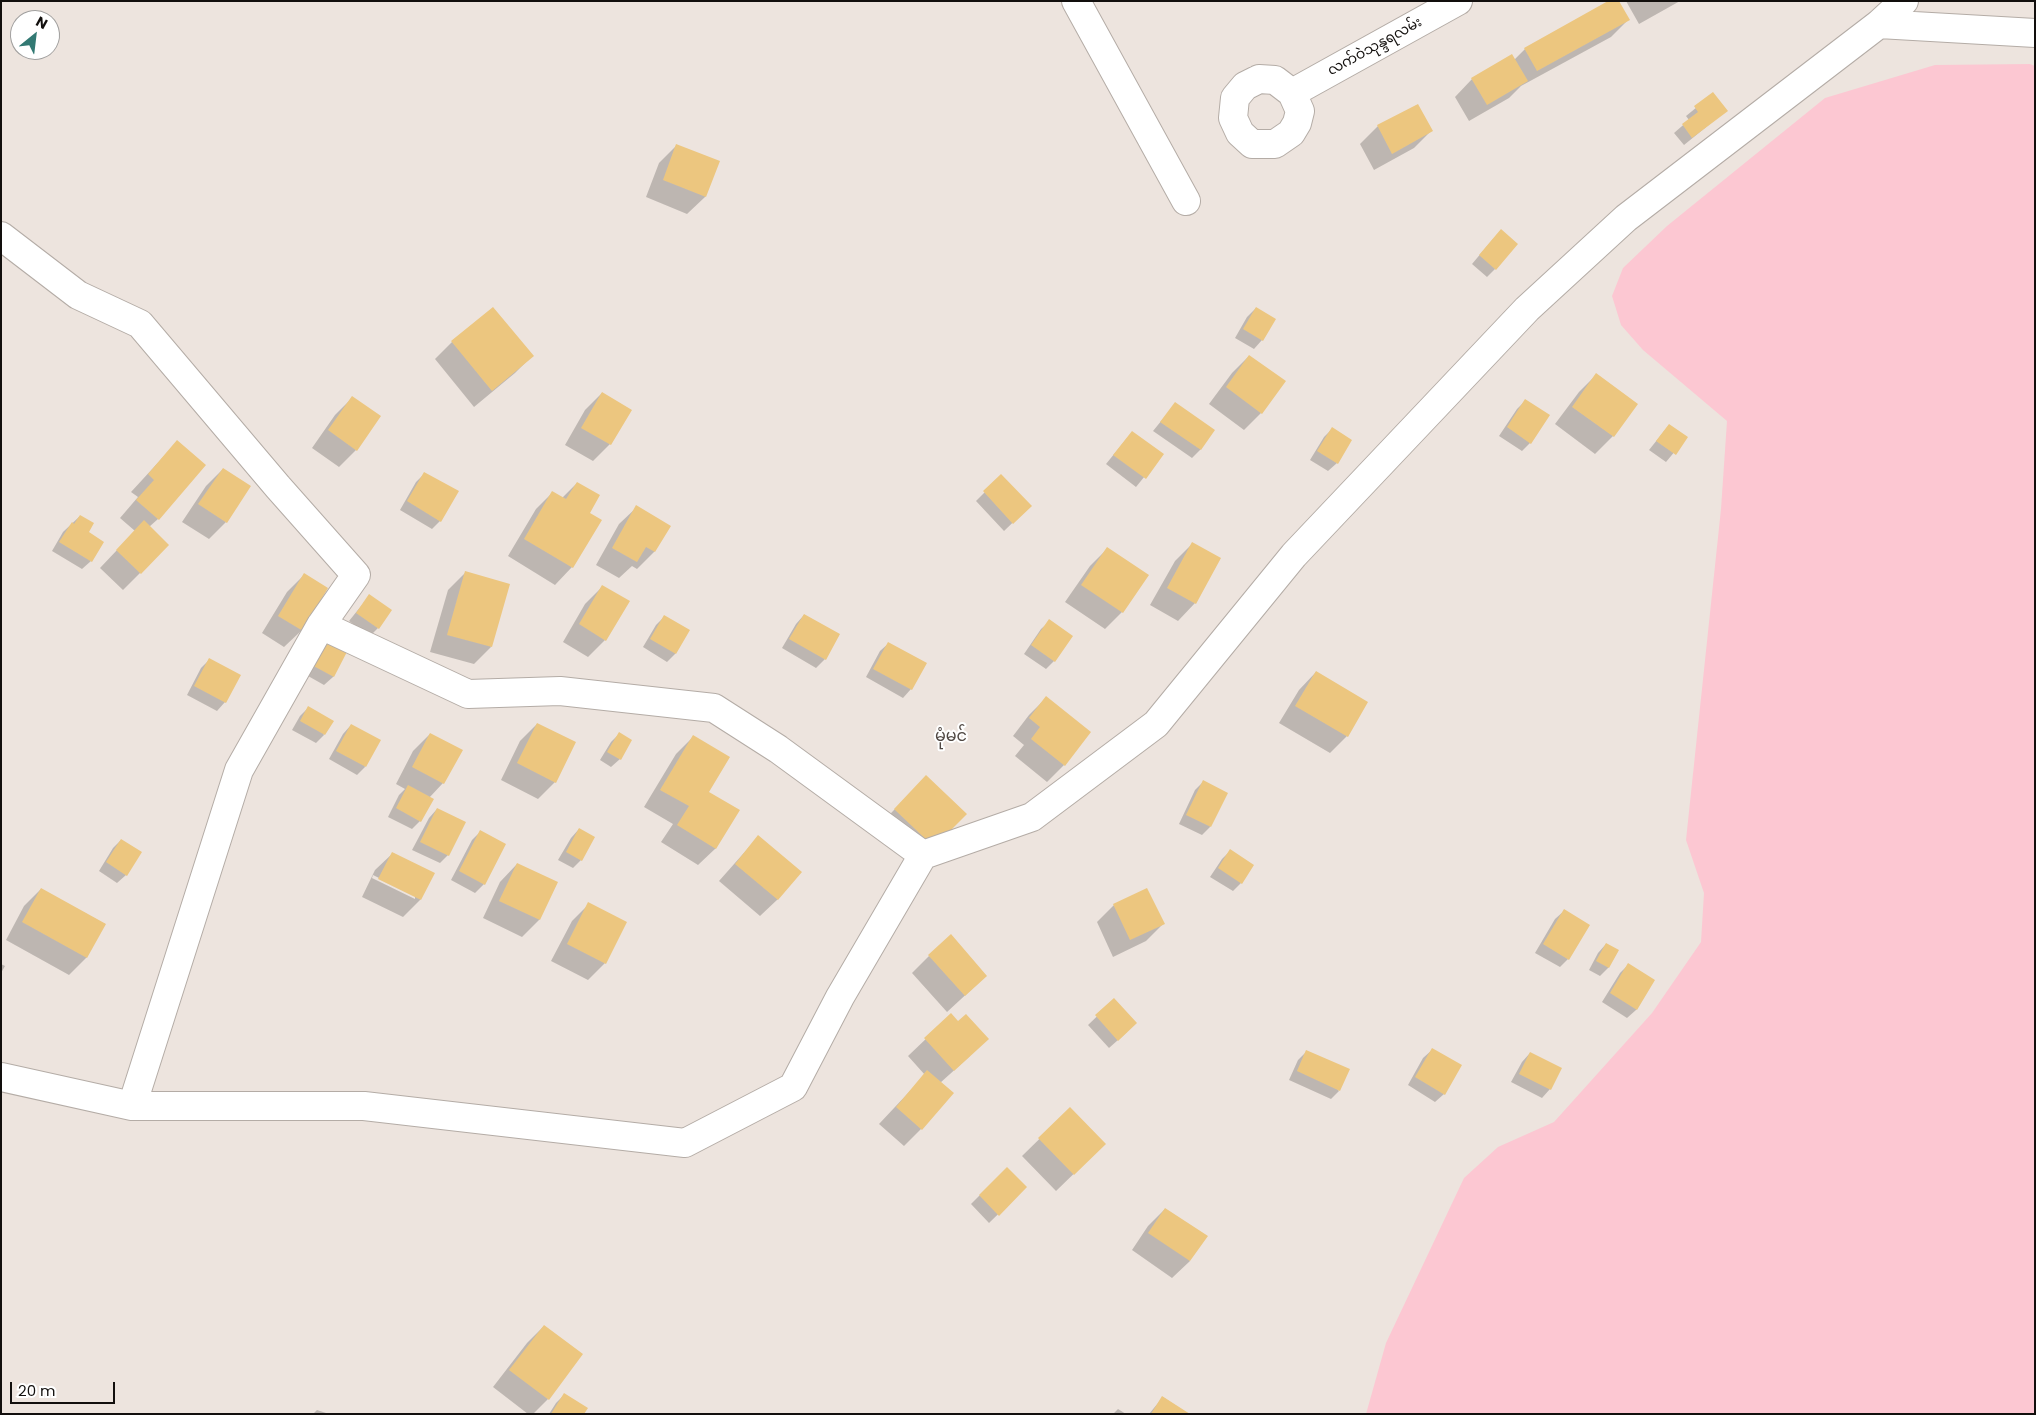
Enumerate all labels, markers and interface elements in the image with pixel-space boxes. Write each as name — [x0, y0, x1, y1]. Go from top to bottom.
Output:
north arrow — [10, 10, 60, 60]
text: N — [32, 11, 51, 34]
street label: လက်ဝဲသုန္ဒရလမ်း — [1325, 14, 1425, 80]
district label: မုံမင် — [935, 727, 967, 747]
scale bar — [12, 1372, 118, 1404]
text: 20 m — [18, 1380, 56, 1401]

